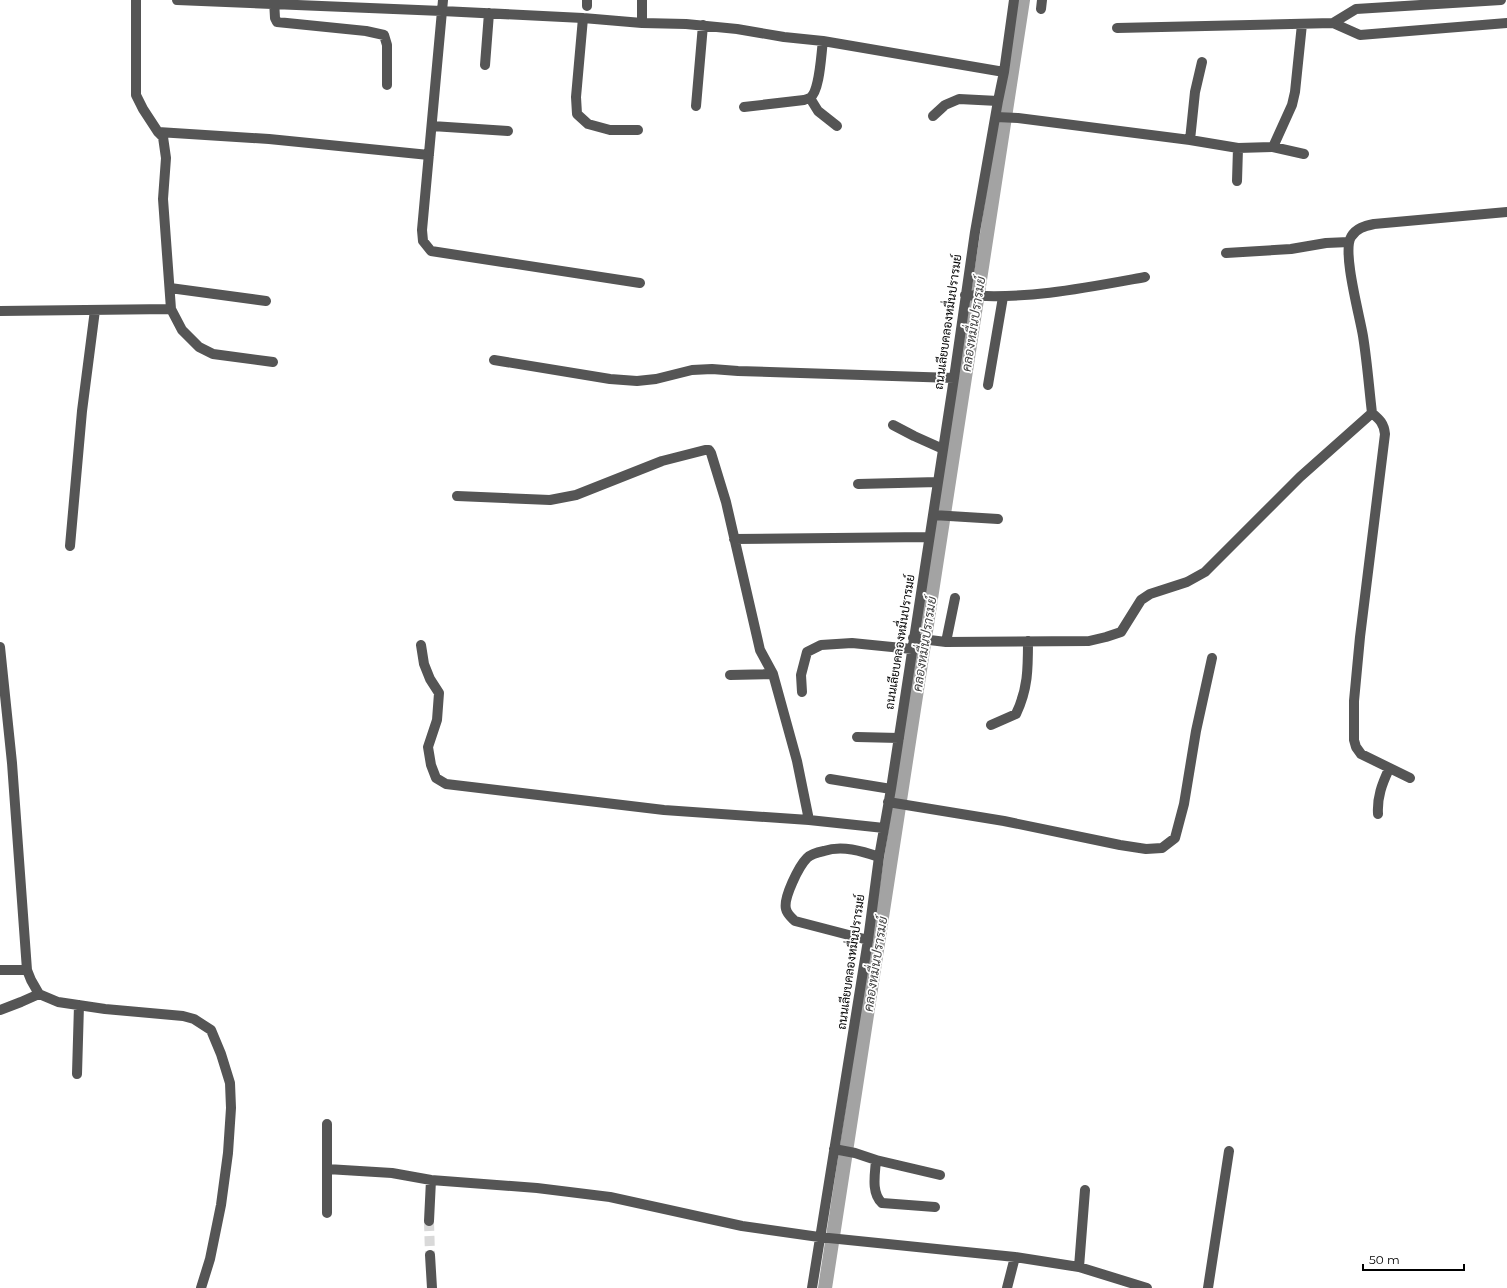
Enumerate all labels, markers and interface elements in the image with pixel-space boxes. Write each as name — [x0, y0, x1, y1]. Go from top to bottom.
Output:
street label: ถนนเลียบคลองหมื่นปรารมย์ — [928, 253, 964, 391]
water label: คลองหมื่นปรารมย์ — [954, 273, 989, 373]
street label: ถนนเลียบคลองหมื่นปรารมย์ — [878, 573, 918, 710]
water label: คลองหมื่นปรารมย์ — [905, 593, 940, 693]
street label: ถนนเลียบคลองหมื่นปรารมย์ — [831, 893, 867, 1031]
water label: คลองหมื่นปรารมย์ — [856, 913, 891, 1013]
scale bar — [1363, 1246, 1464, 1272]
text: 50 m — [1369, 1252, 1400, 1267]

